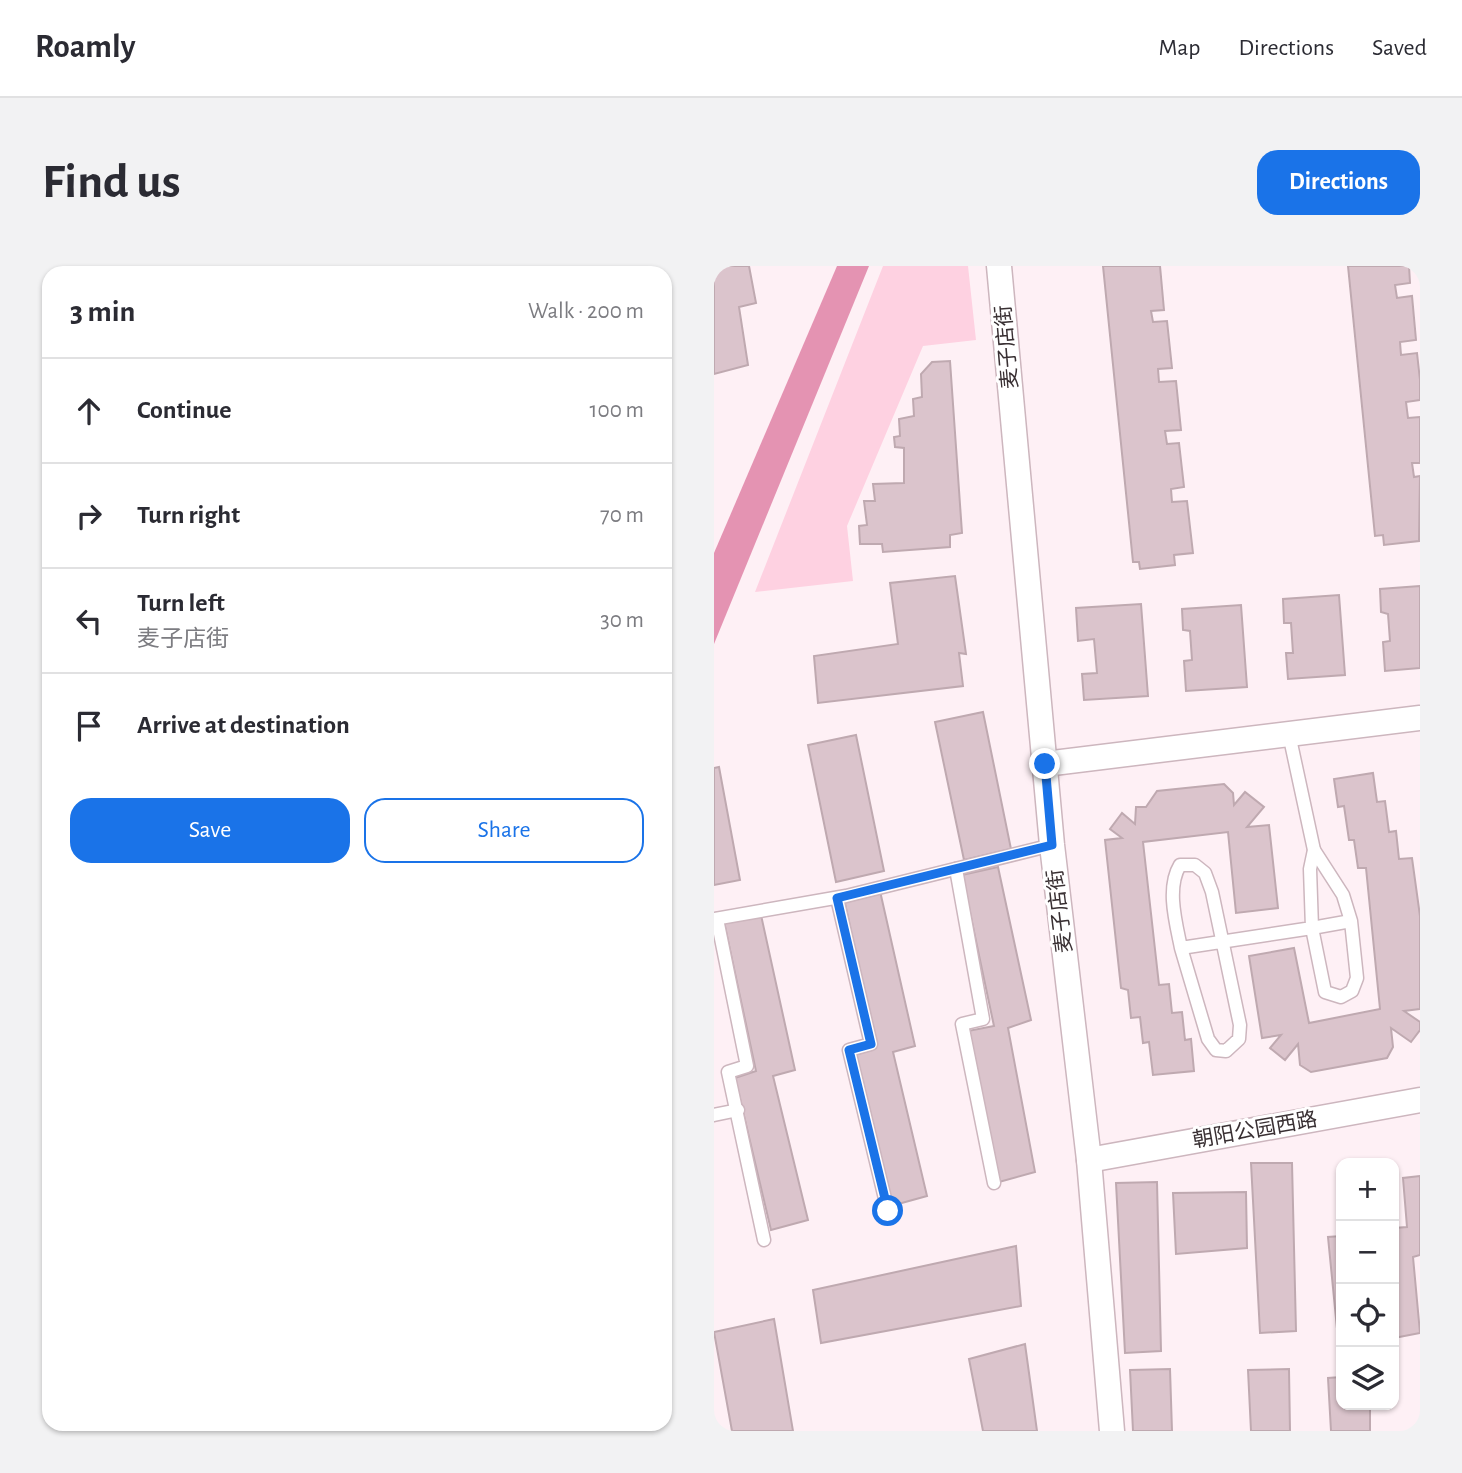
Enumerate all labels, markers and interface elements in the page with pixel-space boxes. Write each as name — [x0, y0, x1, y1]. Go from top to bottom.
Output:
text: Roamly — [35, 31, 135, 64]
text: Map — [1158, 36, 1200, 60]
text: Directions — [1238, 36, 1334, 60]
text: Saved — [1372, 36, 1427, 60]
button: Directions — [1257, 150, 1420, 215]
text: Find us — [42, 158, 181, 207]
text: 3 min — [70, 297, 135, 327]
text: Walk · 200 m — [528, 300, 644, 323]
street label: 麦子店街 — [992, 304, 1021, 390]
icon: ahead — [70, 392, 108, 430]
text: Continue — [137, 397, 232, 423]
text: 100 m — [590, 399, 644, 422]
icon: right — [70, 497, 108, 535]
text: Turn right — [137, 502, 240, 528]
text: 70 m — [600, 504, 644, 527]
text: Turn left — [137, 590, 225, 616]
icon: left — [70, 602, 108, 640]
text: 30 m — [600, 609, 644, 632]
text: 麦子店街 — [137, 628, 229, 651]
icon: arrive — [70, 707, 108, 745]
text: Arrive at destination — [137, 712, 350, 738]
route end — [1029, 748, 1060, 779]
button: Save — [70, 798, 350, 863]
button: Share — [364, 798, 644, 863]
street label: 麦子店街 — [1043, 868, 1076, 954]
street label: 朝阳公园西路 — [1191, 1108, 1319, 1151]
map controls — [1336, 1158, 1399, 1410]
button: + — [1336, 1158, 1399, 1221]
route start — [872, 1195, 903, 1226]
button: − — [1336, 1221, 1399, 1284]
button: locate — [1336, 1284, 1399, 1347]
button: layers — [1336, 1347, 1399, 1410]

